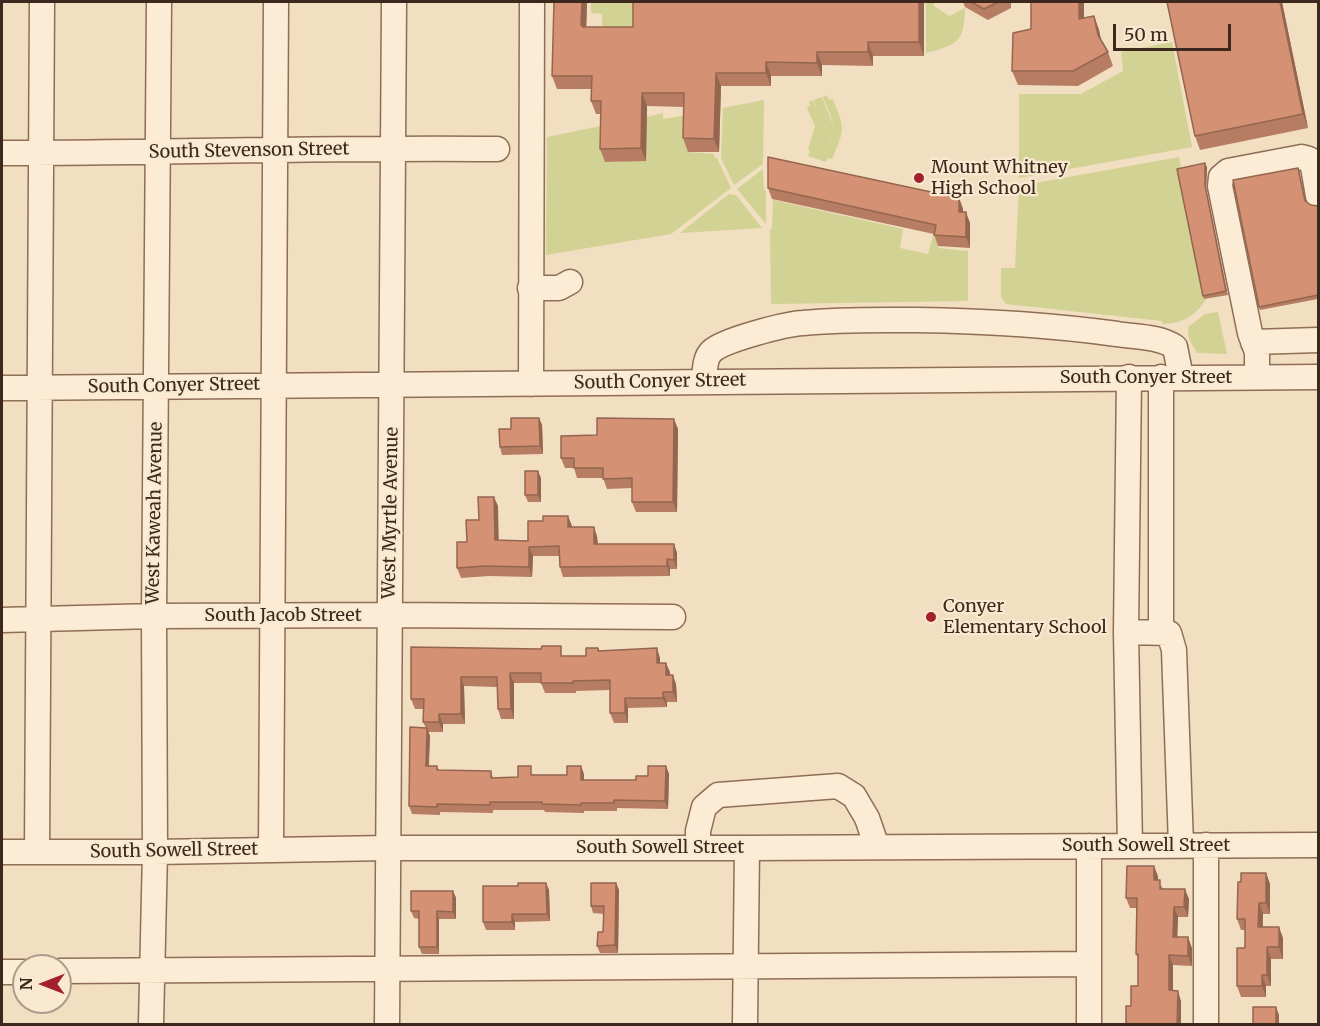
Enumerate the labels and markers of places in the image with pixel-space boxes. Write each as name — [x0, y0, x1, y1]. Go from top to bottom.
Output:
place label: Mount Whitney High School — [931, 157, 1068, 200]
marker: Mount Whitney High School — [912, 171, 926, 185]
place label: Conyer Elementary School — [943, 596, 1107, 638]
marker: Conyer Elementary School — [924, 610, 938, 624]

